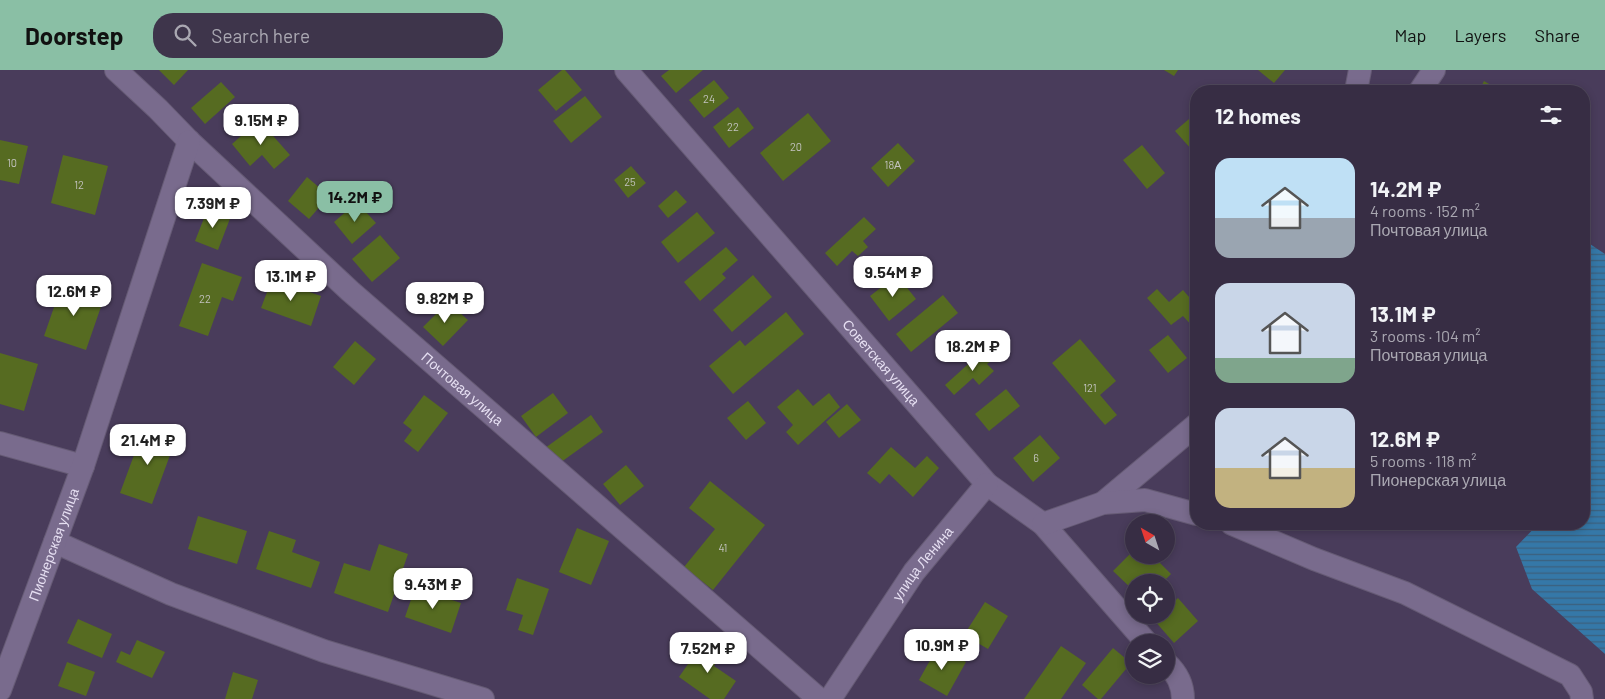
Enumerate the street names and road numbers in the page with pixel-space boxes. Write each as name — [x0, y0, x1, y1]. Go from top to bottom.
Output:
street label: Советская улица — [839, 315, 924, 409]
street label: Почтовая улица — [418, 348, 507, 429]
street label: Пионерская улица — [25, 485, 82, 603]
street label: улица Ленина — [888, 523, 956, 604]

